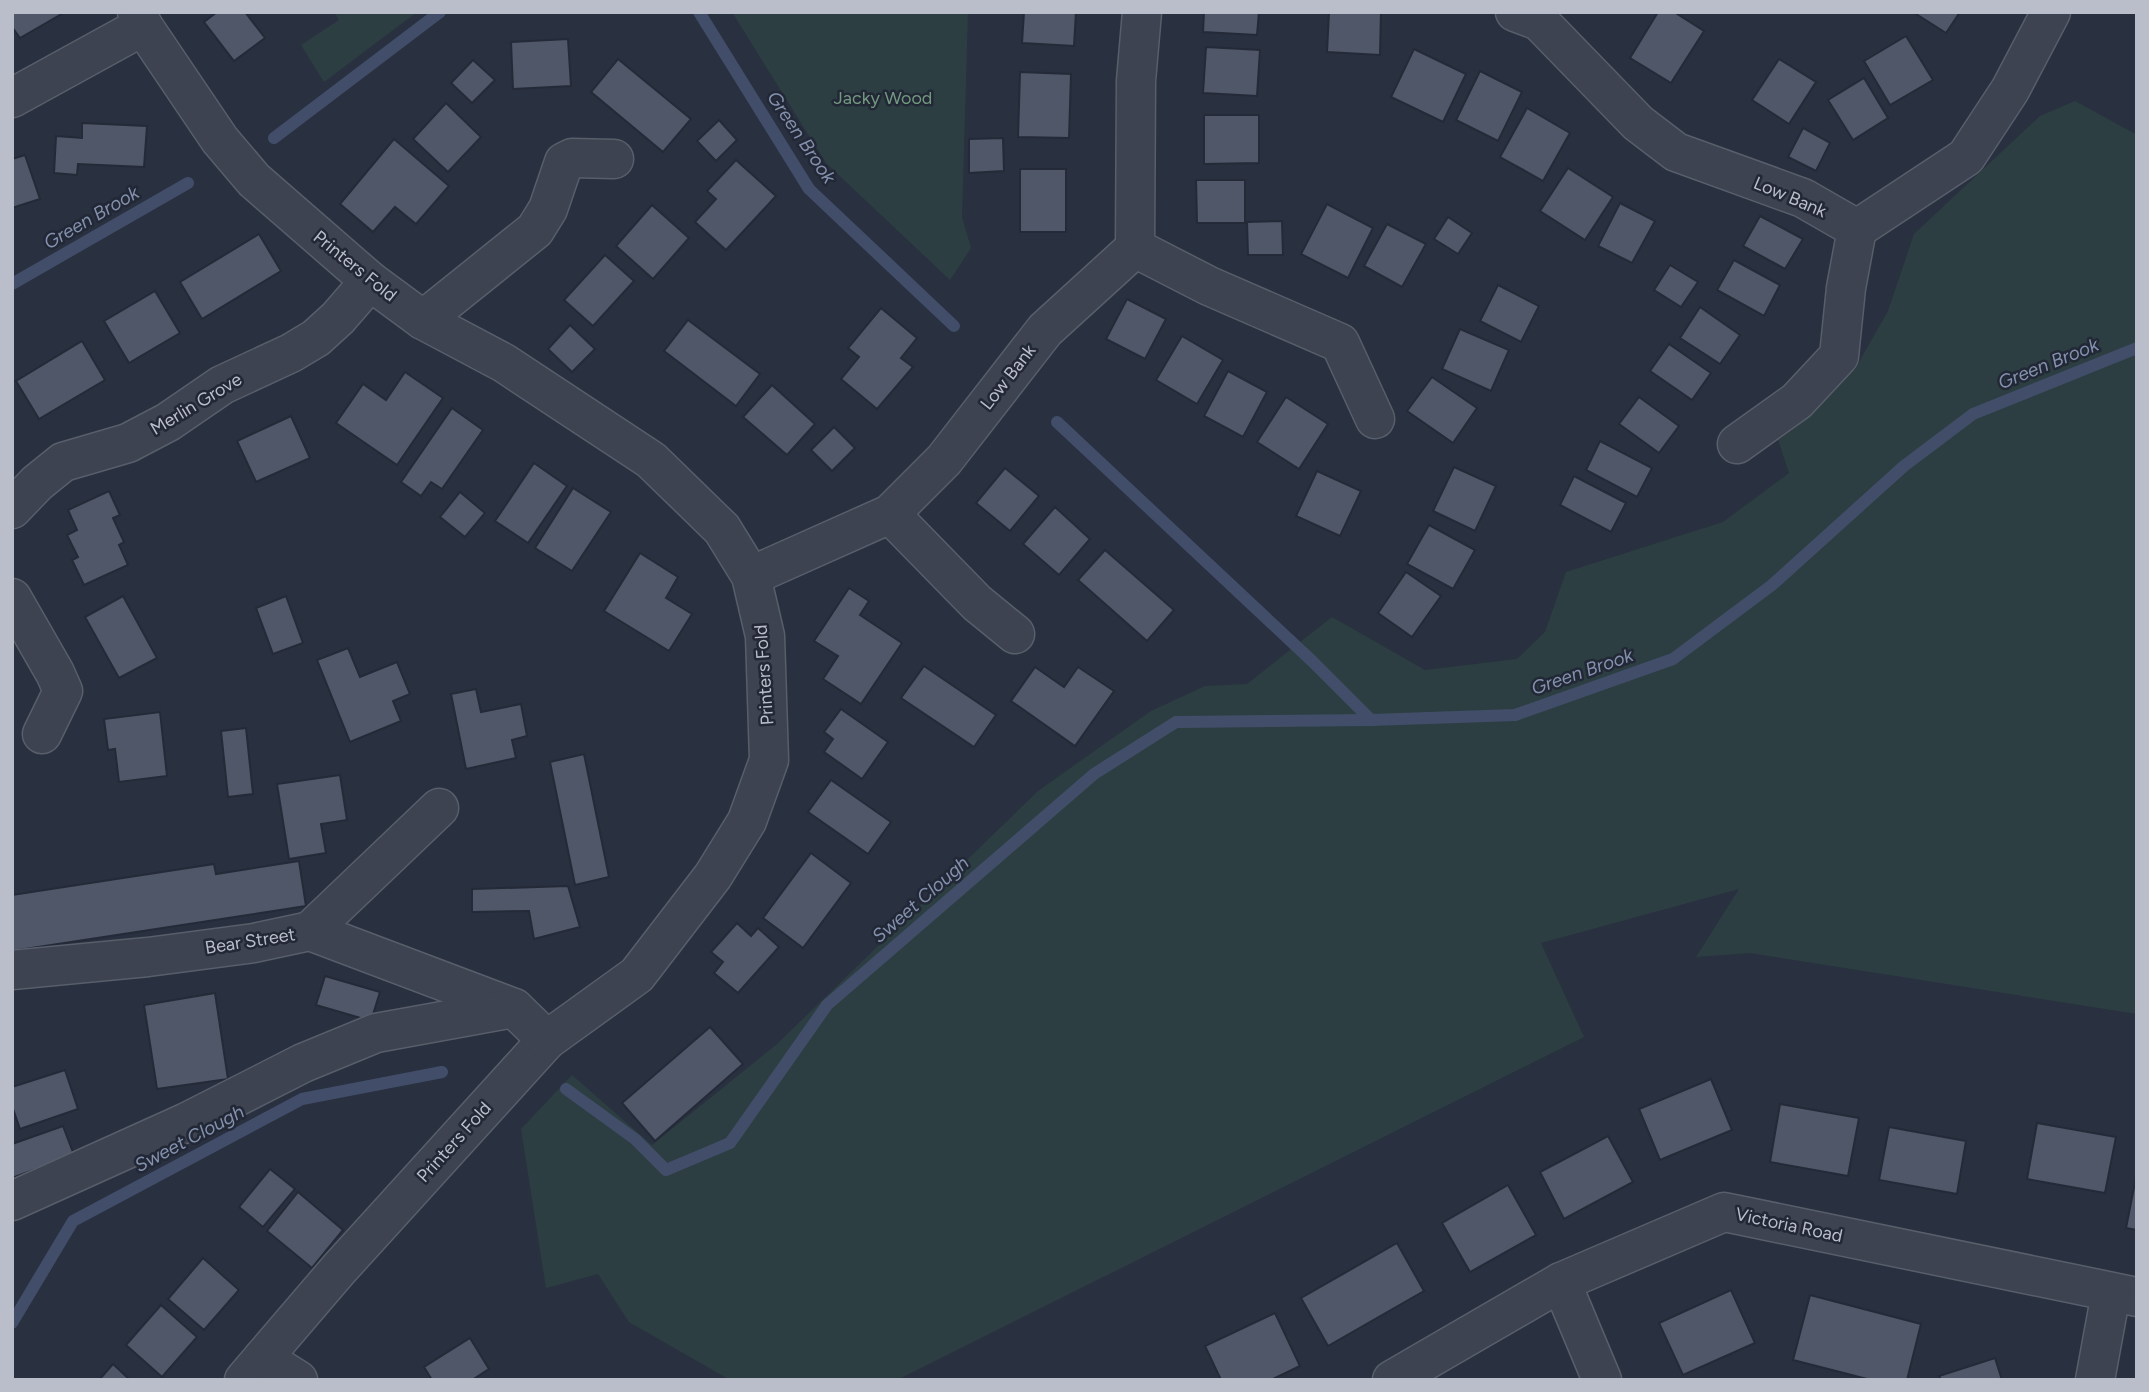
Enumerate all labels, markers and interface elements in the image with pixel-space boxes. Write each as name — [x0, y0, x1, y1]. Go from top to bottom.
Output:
water label: Green Brook — [762, 87, 841, 188]
park label: Jacky Wood — [834, 87, 932, 109]
street label: Low Bank — [1750, 172, 1830, 222]
water label: Green Brook — [39, 180, 144, 254]
street label: Printers Fold — [309, 226, 401, 306]
water label: Green Brook — [1995, 333, 2103, 394]
street label: Low Bank — [976, 340, 1041, 414]
street label: Merlin Grove — [146, 368, 246, 440]
street label: Printers Fold — [750, 624, 778, 726]
water label: Green Brook — [1528, 643, 1637, 700]
water label: Sweet Clough — [867, 851, 974, 948]
street label: Bear Street — [203, 923, 297, 959]
street label: Printers Fold — [412, 1097, 496, 1187]
water label: Sweet Clough — [131, 1100, 248, 1177]
street label: Victoria Road — [1733, 1203, 1845, 1247]

